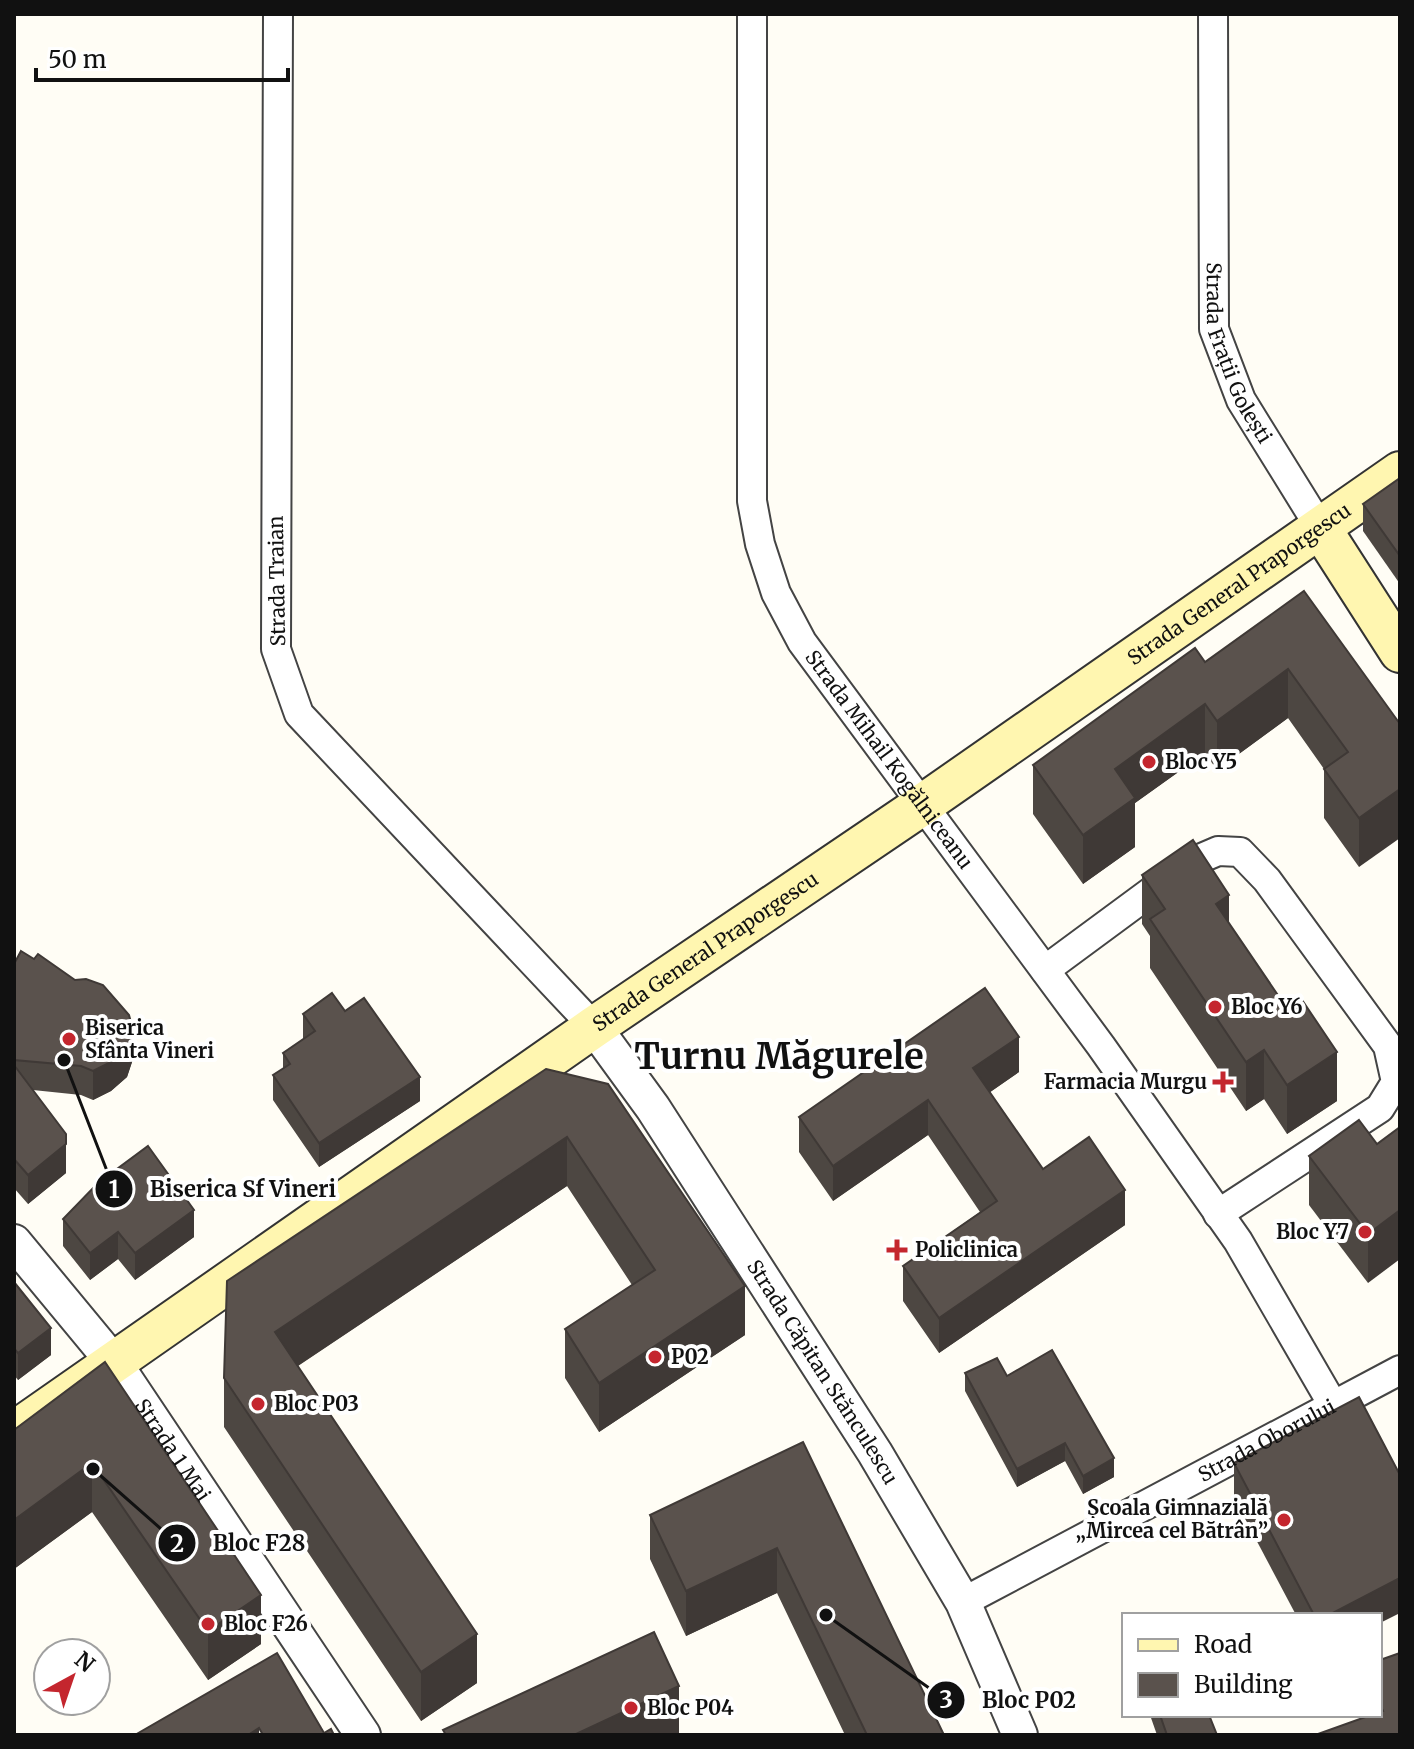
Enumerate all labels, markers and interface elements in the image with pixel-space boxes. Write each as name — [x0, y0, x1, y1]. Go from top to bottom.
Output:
scale bar — [36, 32, 288, 82]
text: 50 m — [48, 44, 107, 75]
street label: Strada Frații Golești — [1202, 262, 1278, 448]
street label: Strada General Praporgescu — [1122, 497, 1356, 670]
street label: Strada Traian — [263, 515, 290, 647]
street label: Strada Mihail Kogălniceanu — [800, 645, 978, 873]
place label: Bloc Y5 — [1165, 749, 1237, 774]
marker: Bloc Y5 — [1140, 753, 1158, 771]
street label: Strada General Praporgescu — [588, 866, 823, 1036]
place label: Bloc Y6 — [1231, 994, 1303, 1019]
marker: Bloc Y6 — [1206, 998, 1224, 1016]
place label: Biserica Sfânta Vineri — [85, 1015, 214, 1063]
marker: Biserica Sfânta Vineri — [60, 1030, 78, 1048]
district label: Turnu Măgurele — [634, 1034, 924, 1079]
place label: Farmacia Murgu — [1044, 1069, 1207, 1094]
marker: Farmacia Murgu — [1214, 1073, 1232, 1091]
callout: Biserica Sf Vineri — [94, 1166, 352, 1212]
text: 1 — [108, 1174, 120, 1205]
text: Biserica Sf Vineri — [150, 1175, 336, 1203]
place label: Bloc Y7 — [1276, 1219, 1349, 1244]
marker: Bloc Y7 — [1356, 1223, 1374, 1241]
place label: Policlinica — [915, 1237, 1018, 1262]
marker: Policlinica — [886, 1239, 908, 1261]
street label: Strada Căpitan Stănculescu — [742, 1255, 904, 1489]
place label: P02 — [671, 1344, 709, 1369]
marker: P02 — [646, 1348, 664, 1366]
place label: Bloc P03 — [274, 1391, 359, 1416]
street label: Strada 1 Mai — [130, 1394, 216, 1506]
street label: Strada Oborului — [1194, 1394, 1340, 1487]
marker: Bloc P03 — [249, 1395, 267, 1413]
place label: Școala Gimnazială „Mircea cel Bătrân” — [1075, 1495, 1268, 1543]
marker: Școala Gimnazială „Mircea cel Bătrân” — [1275, 1511, 1293, 1529]
callout: Bloc F28 — [157, 1520, 322, 1566]
text: 2 — [170, 1528, 184, 1559]
text: Bloc F28 — [213, 1529, 305, 1557]
place label: Bloc F26 — [224, 1611, 308, 1636]
legend — [1122, 1613, 1382, 1717]
marker: Bloc F26 — [199, 1615, 217, 1633]
text: Road — [1194, 1629, 1252, 1660]
north arrow — [32, 1637, 112, 1717]
text: N — [69, 1645, 101, 1678]
text: Building — [1194, 1669, 1293, 1700]
callout: Bloc P02 — [926, 1677, 1092, 1723]
text: 3 — [939, 1684, 953, 1715]
text: Bloc P02 — [982, 1686, 1076, 1714]
place label: Bloc P04 — [647, 1695, 734, 1720]
marker: Bloc P04 — [622, 1699, 640, 1717]

